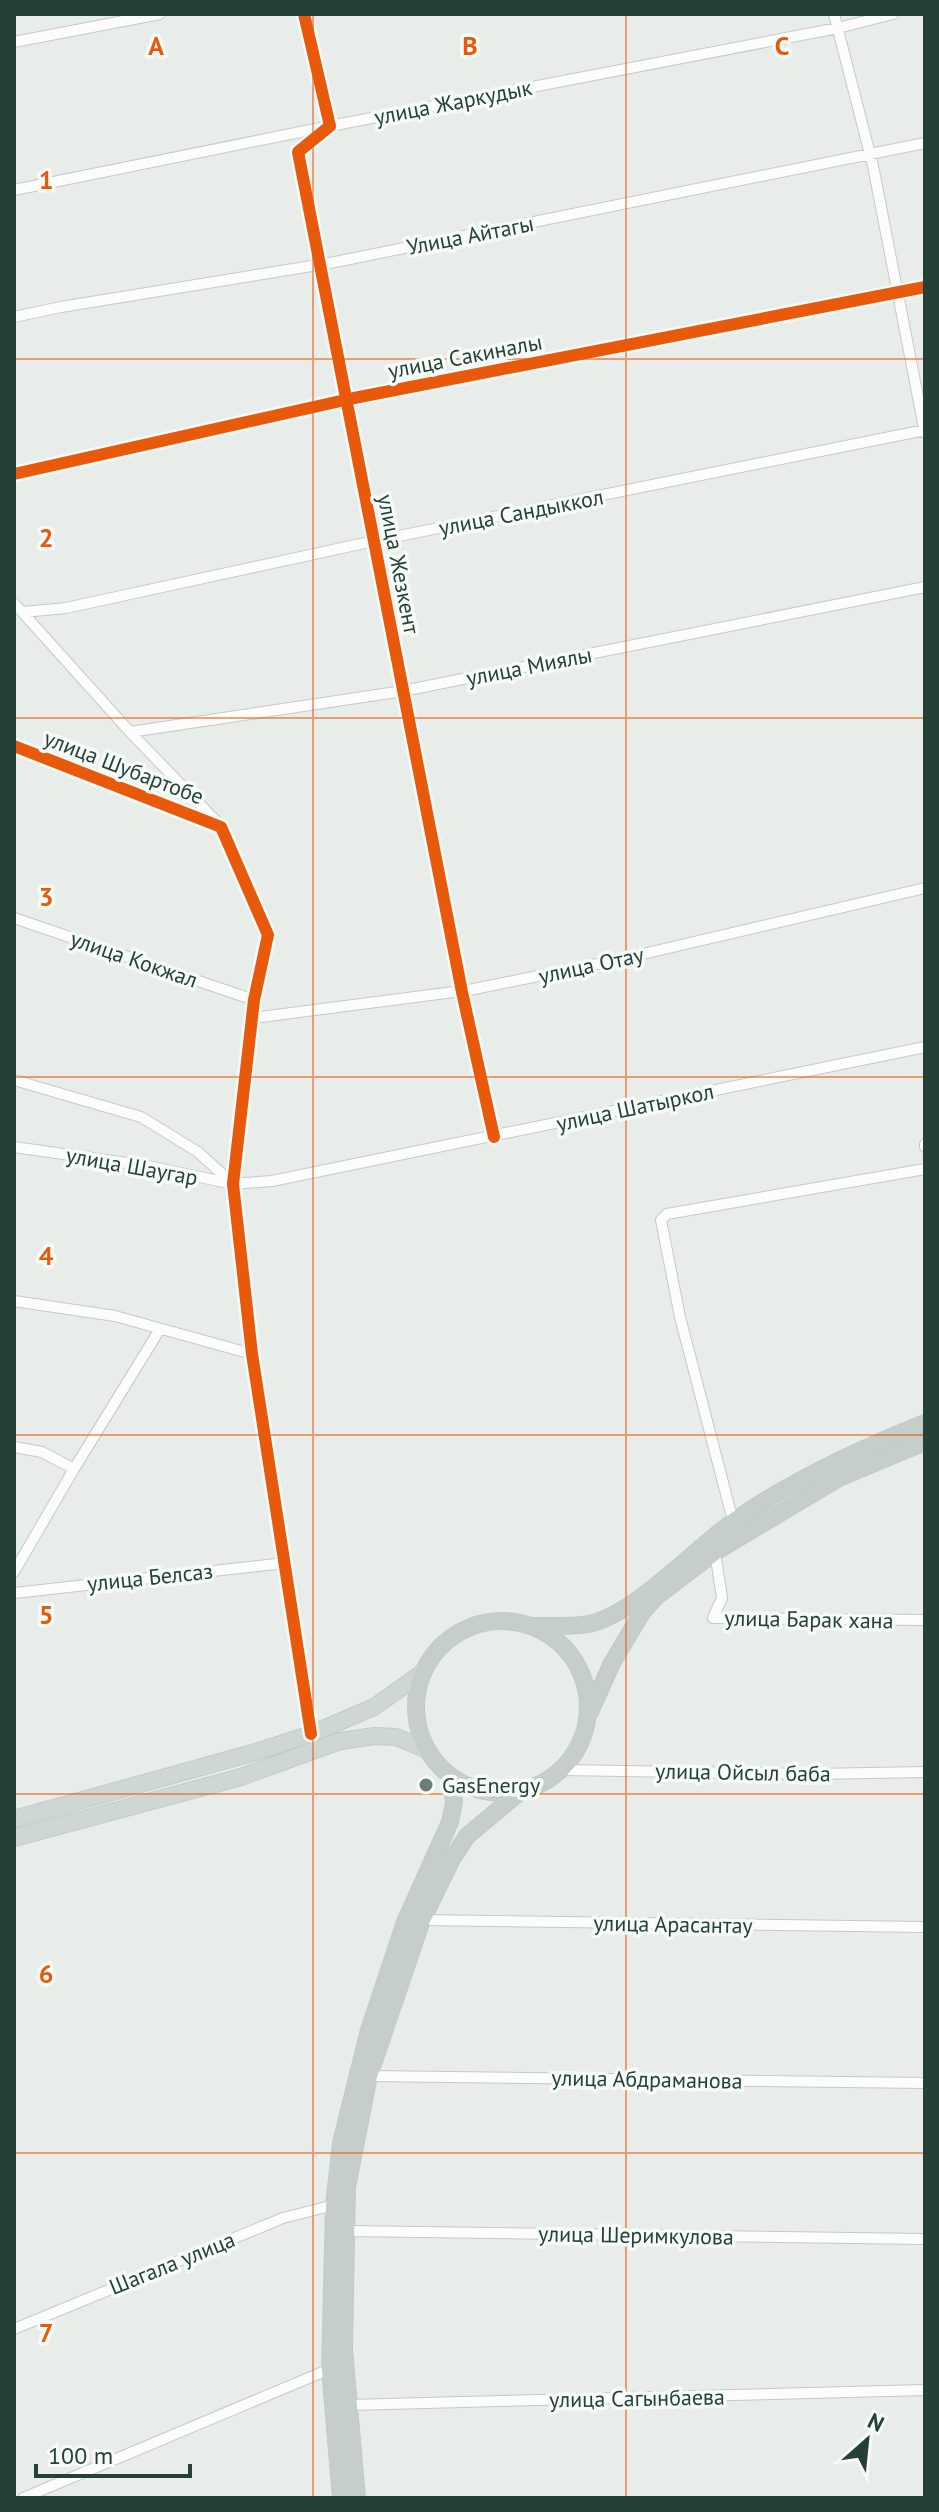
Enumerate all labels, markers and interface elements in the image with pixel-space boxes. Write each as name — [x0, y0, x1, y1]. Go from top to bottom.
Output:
text: A — [148, 29, 164, 62]
text: B — [462, 29, 478, 62]
text: C — [775, 29, 789, 62]
street label: улица Жаркудык — [372, 73, 535, 131]
text: 1 — [39, 163, 53, 196]
street label: Улица Айтагы — [404, 209, 536, 261]
street label: улица Сакиналы — [386, 327, 544, 385]
street label: улица Сандыккол — [436, 482, 606, 542]
street label: улица Жезкент — [372, 492, 426, 637]
text: 2 — [39, 521, 53, 554]
street label: улица Миялы — [464, 640, 594, 692]
street label: улица Шубартобе — [40, 724, 208, 810]
text: 3 — [39, 880, 53, 913]
street label: улица Кокжал — [67, 924, 201, 994]
street label: улица Отау — [536, 940, 647, 990]
street label: улица Шатыркол — [554, 1077, 716, 1137]
street label: улица Шаугар — [64, 1141, 200, 1191]
text: 4 — [39, 1239, 54, 1272]
street label: улица Белсаз — [86, 1556, 214, 1598]
text: 5 — [39, 1598, 53, 1631]
street label: улица Барак хана — [724, 1604, 894, 1634]
street label: улица Ойсыл баба — [655, 1756, 831, 1788]
place label: GasEnergy — [442, 1771, 541, 1799]
marker: GasEnergy — [417, 1776, 435, 1794]
street label: улица Арасантау — [593, 1909, 754, 1939]
text: 6 — [39, 1957, 53, 1990]
street label: улица Абдраманова — [551, 2063, 743, 2095]
street label: улица Шеримкулова — [538, 2219, 734, 2251]
street label: Шагала улица — [105, 2225, 239, 2301]
text: 7 — [39, 2316, 53, 2349]
street label: улица Сагынбаева — [549, 2382, 725, 2414]
north arrow — [827, 2400, 907, 2480]
text: N — [863, 2406, 889, 2438]
scale bar — [36, 2428, 190, 2478]
text: 100 m — [48, 2440, 113, 2471]

